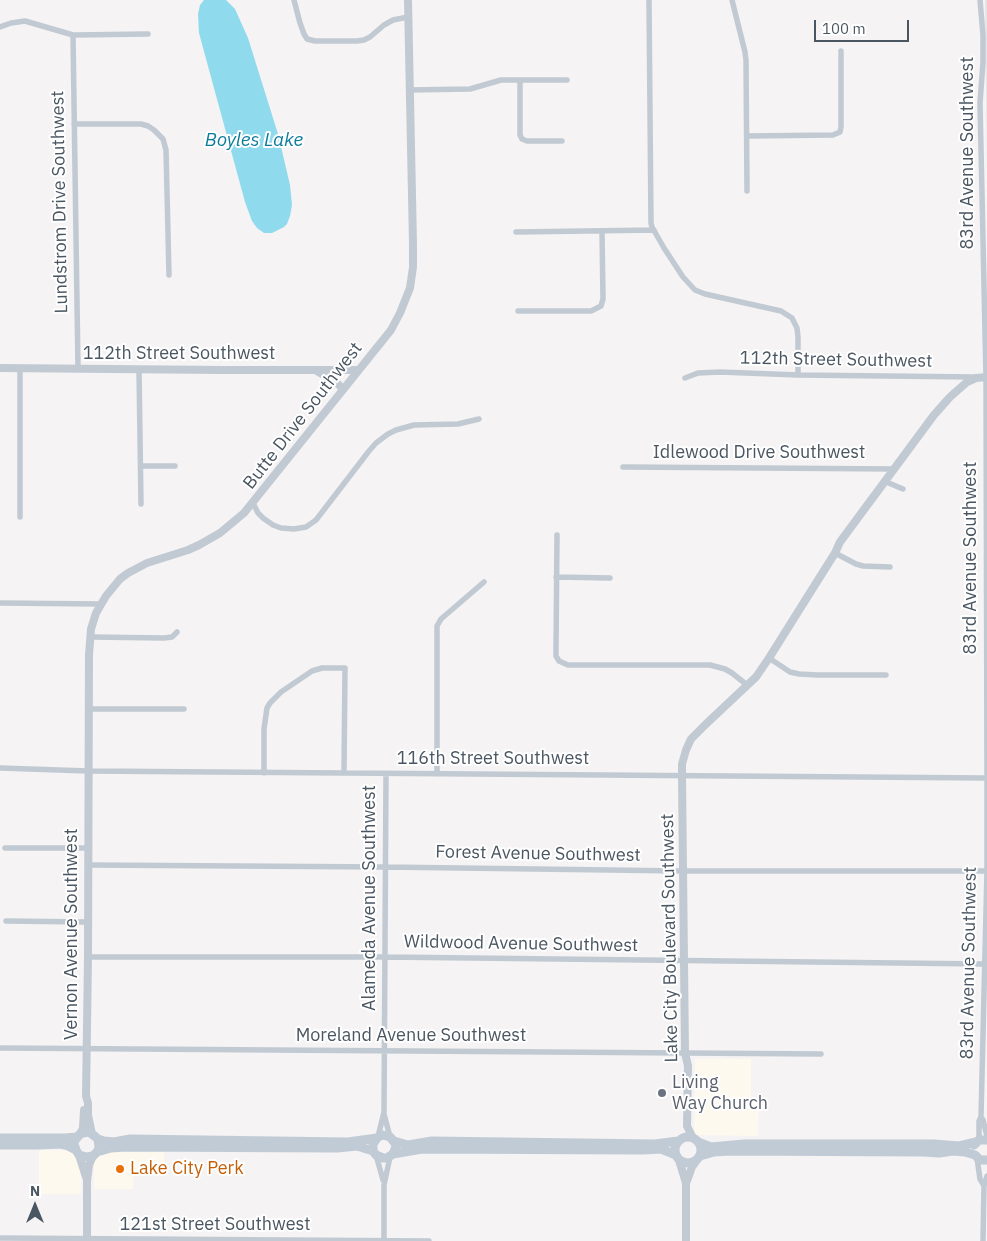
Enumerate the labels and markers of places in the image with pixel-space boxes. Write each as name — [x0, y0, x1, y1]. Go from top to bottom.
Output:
place label: Living Way Church — [672, 1072, 768, 1114]
marker: Living Way Church — [656, 1087, 668, 1099]
place label: Lake City Perk — [130, 1158, 244, 1180]
marker: Lake City Perk — [114, 1163, 126, 1175]

